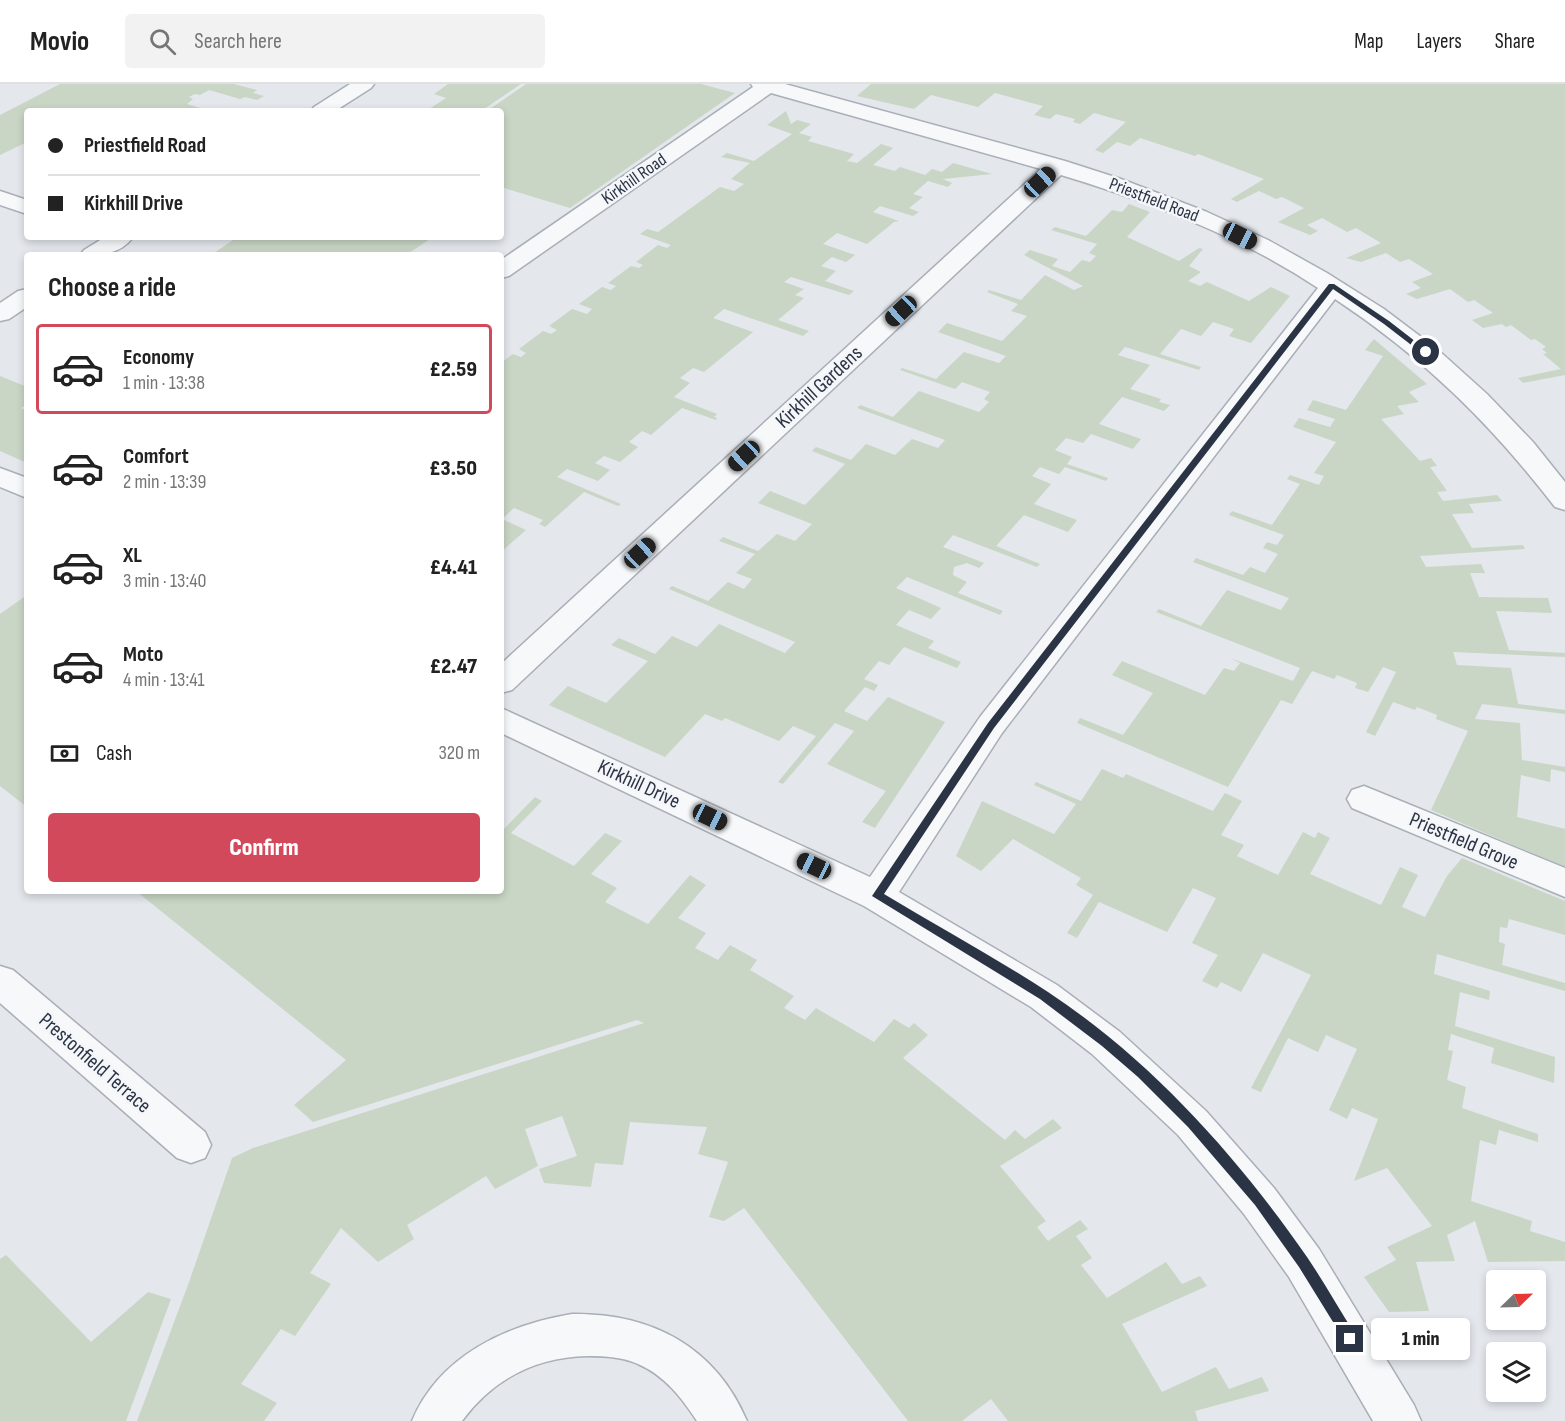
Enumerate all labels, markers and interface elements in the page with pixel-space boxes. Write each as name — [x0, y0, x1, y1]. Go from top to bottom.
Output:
search box — [125, 14, 545, 68]
text: Movio — [30, 25, 89, 58]
icon: search — [146, 25, 179, 58]
text: Search here — [194, 28, 282, 55]
text: Map — [1354, 29, 1383, 54]
text: Layers — [1416, 29, 1462, 54]
text: Share — [1495, 29, 1535, 54]
text: Priestfield Road — [84, 132, 206, 159]
street label: Kirkhill Road — [598, 149, 670, 209]
car — [1021, 163, 1059, 201]
street label: Priestfield Road — [1106, 173, 1202, 227]
text: Kirkhill Drive — [84, 190, 183, 217]
car — [1220, 220, 1260, 252]
text: Choose a ride — [48, 272, 176, 304]
car — [882, 292, 920, 330]
route start — [1412, 338, 1439, 365]
street label: Kirkhill Gardens — [770, 341, 868, 433]
icon: car — [51, 342, 105, 396]
text: Economy — [123, 344, 194, 371]
text: £2.59 — [430, 356, 477, 383]
text: 1 min · 13:38 — [123, 371, 205, 395]
car — [725, 437, 763, 475]
icon: car — [51, 441, 105, 495]
text: Comfort — [123, 443, 189, 470]
text: £3.50 — [429, 455, 477, 482]
text: 2 min · 13:39 — [123, 470, 206, 494]
car — [621, 534, 659, 572]
icon: car — [51, 540, 105, 594]
text: XL — [123, 542, 142, 569]
text: £4.41 — [430, 554, 477, 581]
text: 3 min · 13:40 — [123, 569, 206, 593]
icon: car — [51, 639, 105, 693]
text: Moto — [123, 641, 163, 668]
text: £2.47 — [430, 653, 477, 680]
text: 4 min · 13:41 — [123, 668, 205, 692]
icon: cash — [48, 737, 81, 770]
text: Cash — [96, 740, 132, 767]
text: 320 m — [438, 741, 480, 765]
street label: Kirkhill Drive — [594, 754, 684, 814]
car — [690, 801, 730, 833]
street label: Priestfield Grove — [1406, 807, 1522, 875]
button: Confirm — [48, 813, 480, 882]
car — [794, 850, 834, 882]
street label: Prestonfield Terrace — [34, 1008, 156, 1118]
north arrow — [1486, 1270, 1546, 1330]
map controls — [1486, 1270, 1546, 1402]
callout: 1 min — [1371, 1318, 1470, 1360]
route end — [1336, 1325, 1363, 1352]
text: 1 min — [1401, 1327, 1440, 1351]
button: layers — [1486, 1342, 1546, 1402]

